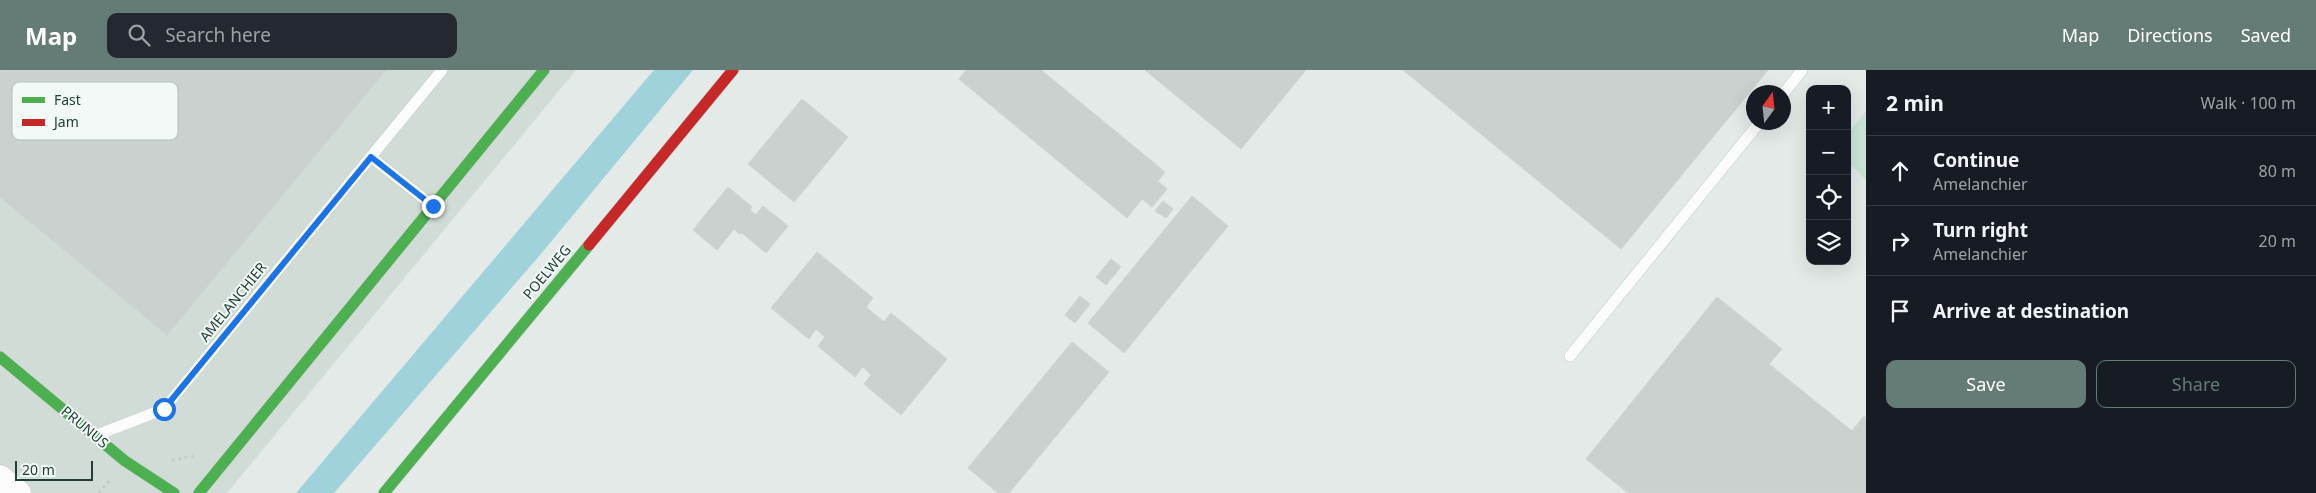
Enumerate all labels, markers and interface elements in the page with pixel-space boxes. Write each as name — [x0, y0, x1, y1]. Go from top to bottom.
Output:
search box — [107, 13, 457, 58]
text: Map — [25, 19, 77, 52]
icon: search — [125, 21, 153, 49]
text: Search here — [165, 22, 271, 48]
text: Map — [2062, 23, 2099, 47]
text: Directions — [2127, 23, 2213, 47]
text: Saved — [2241, 23, 2291, 47]
legend — [12, 82, 178, 140]
north arrow — [1746, 85, 1791, 130]
map controls — [1806, 85, 1851, 265]
button: + — [1806, 85, 1851, 130]
text: 2 min — [1886, 89, 1944, 117]
text: Fast — [54, 90, 81, 109]
text: Walk · 100 m — [2201, 92, 2296, 114]
text: Jam — [52, 112, 79, 131]
button: − — [1806, 130, 1851, 175]
text: Continue — [1933, 147, 2019, 173]
icon: ahead — [1886, 157, 1914, 185]
text: 80 m — [2259, 160, 2296, 182]
text: Amelanchier — [1933, 173, 2028, 195]
button: locate — [1806, 175, 1851, 220]
route end — [422, 195, 445, 218]
text: Turn right — [1933, 217, 2028, 243]
button: layers — [1806, 220, 1851, 265]
icon: right — [1886, 227, 1914, 255]
text: 20 m — [2259, 230, 2296, 252]
street label: POELWEG — [518, 241, 575, 303]
text: Amelanchier — [1933, 243, 2028, 265]
street label: AMELANCHIER — [195, 258, 271, 345]
icon: arrive — [1886, 297, 1914, 325]
text: Arrive at destination — [1933, 298, 2129, 324]
button: Save — [1886, 360, 2086, 408]
button: Share — [2096, 360, 2296, 408]
route start — [153, 398, 176, 421]
street label: PRUNUS — [58, 401, 113, 452]
scale bar — [15, 458, 92, 481]
text: 20 m — [22, 460, 55, 479]

